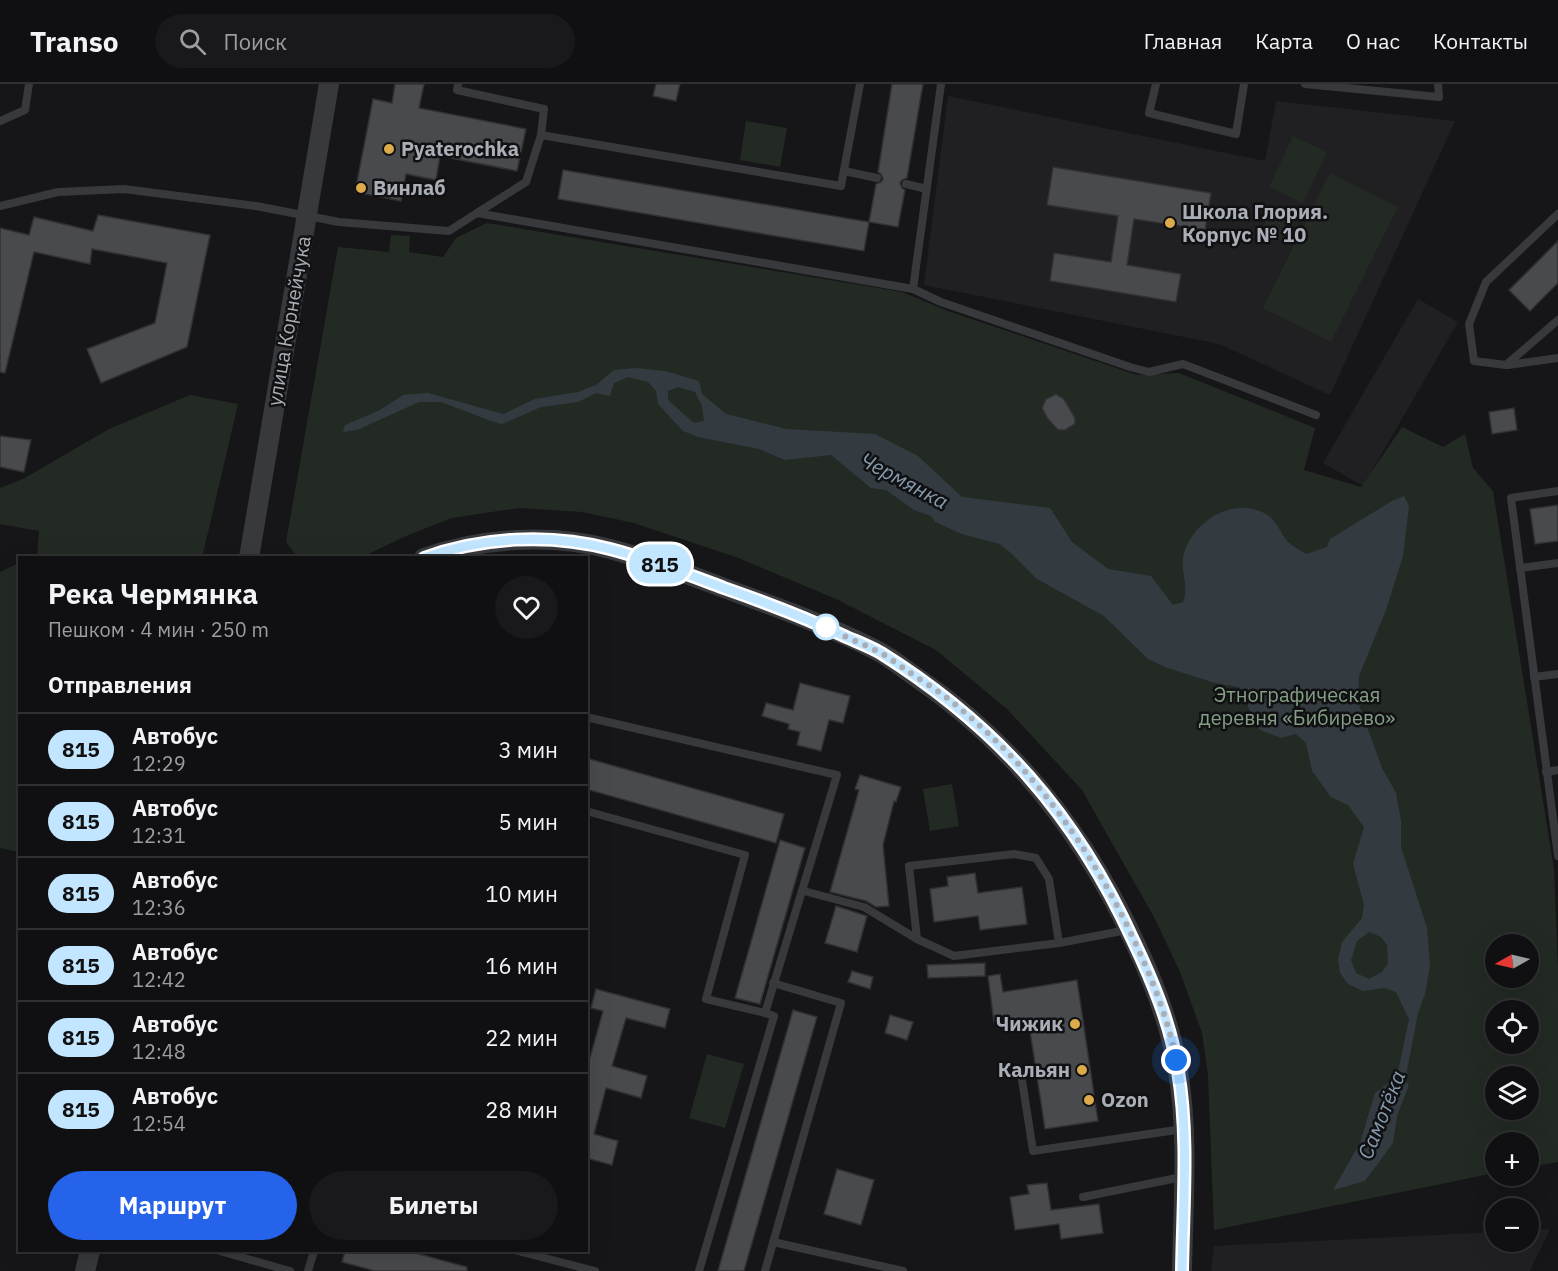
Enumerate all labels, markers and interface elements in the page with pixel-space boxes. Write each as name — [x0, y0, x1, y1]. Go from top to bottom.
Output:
search box — [155, 14, 575, 68]
text: Transo — [30, 23, 119, 60]
icon: search — [176, 25, 209, 58]
text: Поиск — [224, 27, 287, 56]
text: Главная — [1144, 27, 1222, 55]
text: Карта — [1255, 27, 1313, 55]
text: О нас — [1346, 27, 1400, 55]
text: Контакты — [1433, 27, 1528, 55]
place label: Pyaterochka — [401, 135, 519, 162]
marker: Pyaterochka — [382, 142, 396, 156]
place label: Винлаб — [373, 174, 446, 201]
marker: Винлаб — [354, 181, 368, 195]
place label: Школа Глория. Корпус № 10 — [1182, 198, 1328, 248]
marker: Школа Глория. Корпус № 10 — [1163, 216, 1177, 230]
street label: улица Корнейчука — [260, 233, 317, 408]
water label: Чермянка — [856, 445, 953, 515]
line badge: 815 — [626, 544, 694, 584]
text: 815 — [641, 550, 679, 578]
text: Река Чермянка — [48, 575, 258, 612]
button: heart — [495, 576, 558, 639]
unlabelled marker — [813, 614, 839, 640]
text: Пешком · 4 мин · 250 m — [48, 616, 269, 643]
text: Отправления — [48, 670, 192, 699]
park label: Этнографическая деревня «Бибирево» — [1199, 681, 1395, 731]
text: Автобус — [132, 721, 218, 750]
text: 815 — [62, 735, 100, 763]
text: 3 мин — [498, 735, 558, 764]
text: 12:29 — [132, 750, 186, 777]
text: Автобус — [132, 793, 218, 822]
text: 815 — [62, 807, 100, 835]
text: 5 мин — [498, 807, 558, 836]
text: 12:31 — [132, 822, 186, 849]
text: Автобус — [132, 865, 218, 894]
text: 815 — [62, 879, 100, 907]
text: 10 мин — [485, 879, 558, 908]
text: 12:36 — [132, 894, 186, 921]
north arrow — [1485, 934, 1539, 988]
map controls — [1485, 934, 1539, 1252]
text: Автобус — [132, 937, 218, 966]
text: 815 — [62, 951, 100, 979]
text: 16 мин — [485, 951, 558, 980]
text: 12:42 — [132, 966, 186, 993]
button: locate — [1485, 1000, 1539, 1054]
text: Автобус — [132, 1009, 218, 1038]
place label: Чижик — [996, 1010, 1063, 1037]
marker: Чижик — [1068, 1017, 1082, 1031]
text: 815 — [62, 1023, 100, 1051]
text: 22 мин — [485, 1023, 558, 1052]
text: 12:48 — [132, 1038, 186, 1065]
your location — [1161, 1045, 1191, 1075]
place label: Кальян — [998, 1056, 1070, 1083]
marker: Кальян — [1075, 1063, 1089, 1077]
water label: Самотёка — [1351, 1066, 1411, 1163]
button: layers — [1485, 1066, 1539, 1120]
text: Автобус — [132, 1081, 218, 1110]
place label: Ozon — [1101, 1086, 1149, 1113]
marker: Ozon — [1082, 1093, 1096, 1107]
text: 815 — [62, 1095, 100, 1123]
text: 28 мин — [485, 1095, 558, 1124]
text: 12:54 — [132, 1110, 186, 1137]
button: + — [1485, 1132, 1539, 1186]
button: Маршрут — [48, 1171, 297, 1240]
button: Билеты — [309, 1171, 558, 1240]
button: − — [1485, 1198, 1539, 1252]

